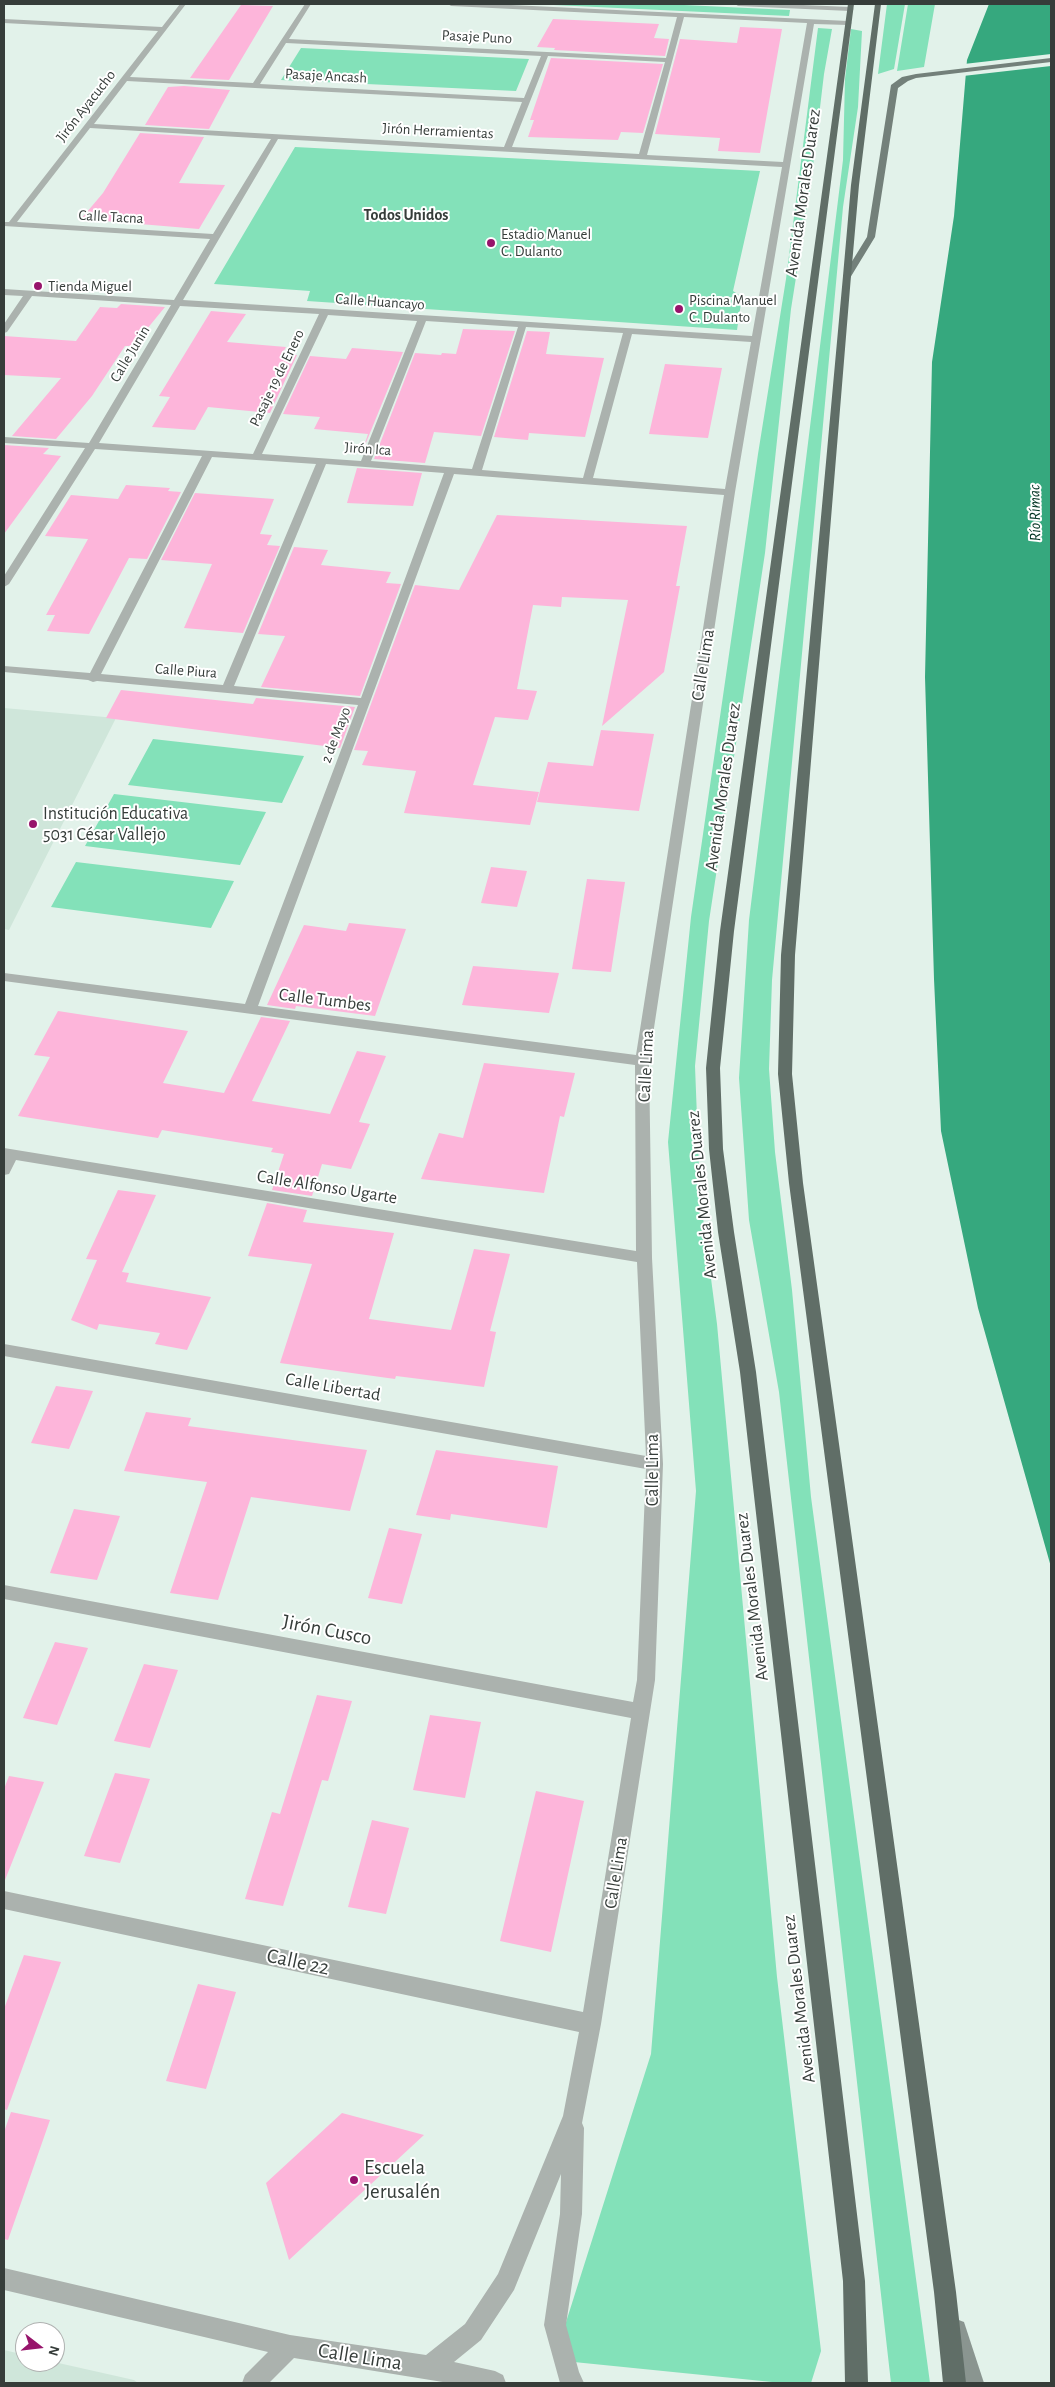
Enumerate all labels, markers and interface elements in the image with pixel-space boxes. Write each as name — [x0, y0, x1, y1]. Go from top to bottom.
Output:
street label: Pasaje Puno — [441, 26, 513, 48]
street label: Pasaje Ancash — [284, 65, 368, 87]
street label: Jirón Ayacucho — [52, 66, 120, 146]
street label: Avenida Morales Duarez — [781, 108, 825, 278]
street label: Jirón Herramientas — [382, 119, 494, 143]
district label: Todos Unidos — [364, 205, 448, 225]
street label: Calle Tacna — [78, 206, 144, 228]
place label: Estadio Manuel C. Dulanto — [501, 225, 591, 260]
marker: Estadio Manuel C. Dulanto — [485, 237, 497, 249]
place label: Tienda Miguel — [48, 277, 132, 295]
marker: Tienda Miguel — [32, 280, 44, 292]
street label: Calle Huancayo — [335, 290, 425, 314]
place label: Piscina Manuel C. Dulanto — [689, 291, 777, 326]
marker: Piscina Manuel C. Dulanto — [673, 303, 685, 315]
street label: Calle Junin — [106, 323, 154, 385]
street label: Pasaje 19 de Enero — [246, 326, 308, 430]
street label: Jirón Ica — [344, 438, 392, 460]
water label: Río Rímac — [1025, 484, 1045, 542]
street label: Calle Lima — [687, 628, 719, 702]
street label: Calle Piura — [154, 660, 218, 682]
street label: Avenida Morales Duarez — [701, 702, 745, 872]
street label: 2 de Mayo — [317, 704, 355, 766]
place label: Institución Educativa 5031 César Vallejo — [43, 803, 188, 846]
marker: Institución Educativa 5031 César Vallejo — [27, 818, 39, 830]
street label: Calle Tumbes — [278, 984, 372, 1016]
street label: Calle Lima — [633, 1029, 659, 1103]
street label: Avenida Morales Duarez — [682, 1110, 722, 1280]
street label: Calle Alfonso Ugarte — [255, 1165, 399, 1209]
street label: Calle Libertad — [284, 1368, 382, 1406]
street label: Calle Lima — [642, 1434, 664, 1506]
street label: Avenida Morales Duarez — [731, 1512, 773, 1682]
street label: Jirón Cusco — [280, 1609, 374, 1651]
street label: Calle Lima — [600, 1836, 632, 1910]
street label: Avenida Morales Duarez — [778, 1914, 820, 2084]
street label: Calle 22 — [264, 1943, 332, 1981]
place label: Escuela Jerusalén — [364, 2155, 440, 2205]
marker: Escuela Jerusalén — [348, 2174, 360, 2186]
north arrow — [15, 2322, 65, 2372]
street label: Calle Lima — [316, 2338, 404, 2376]
text: N — [45, 2344, 62, 2357]

